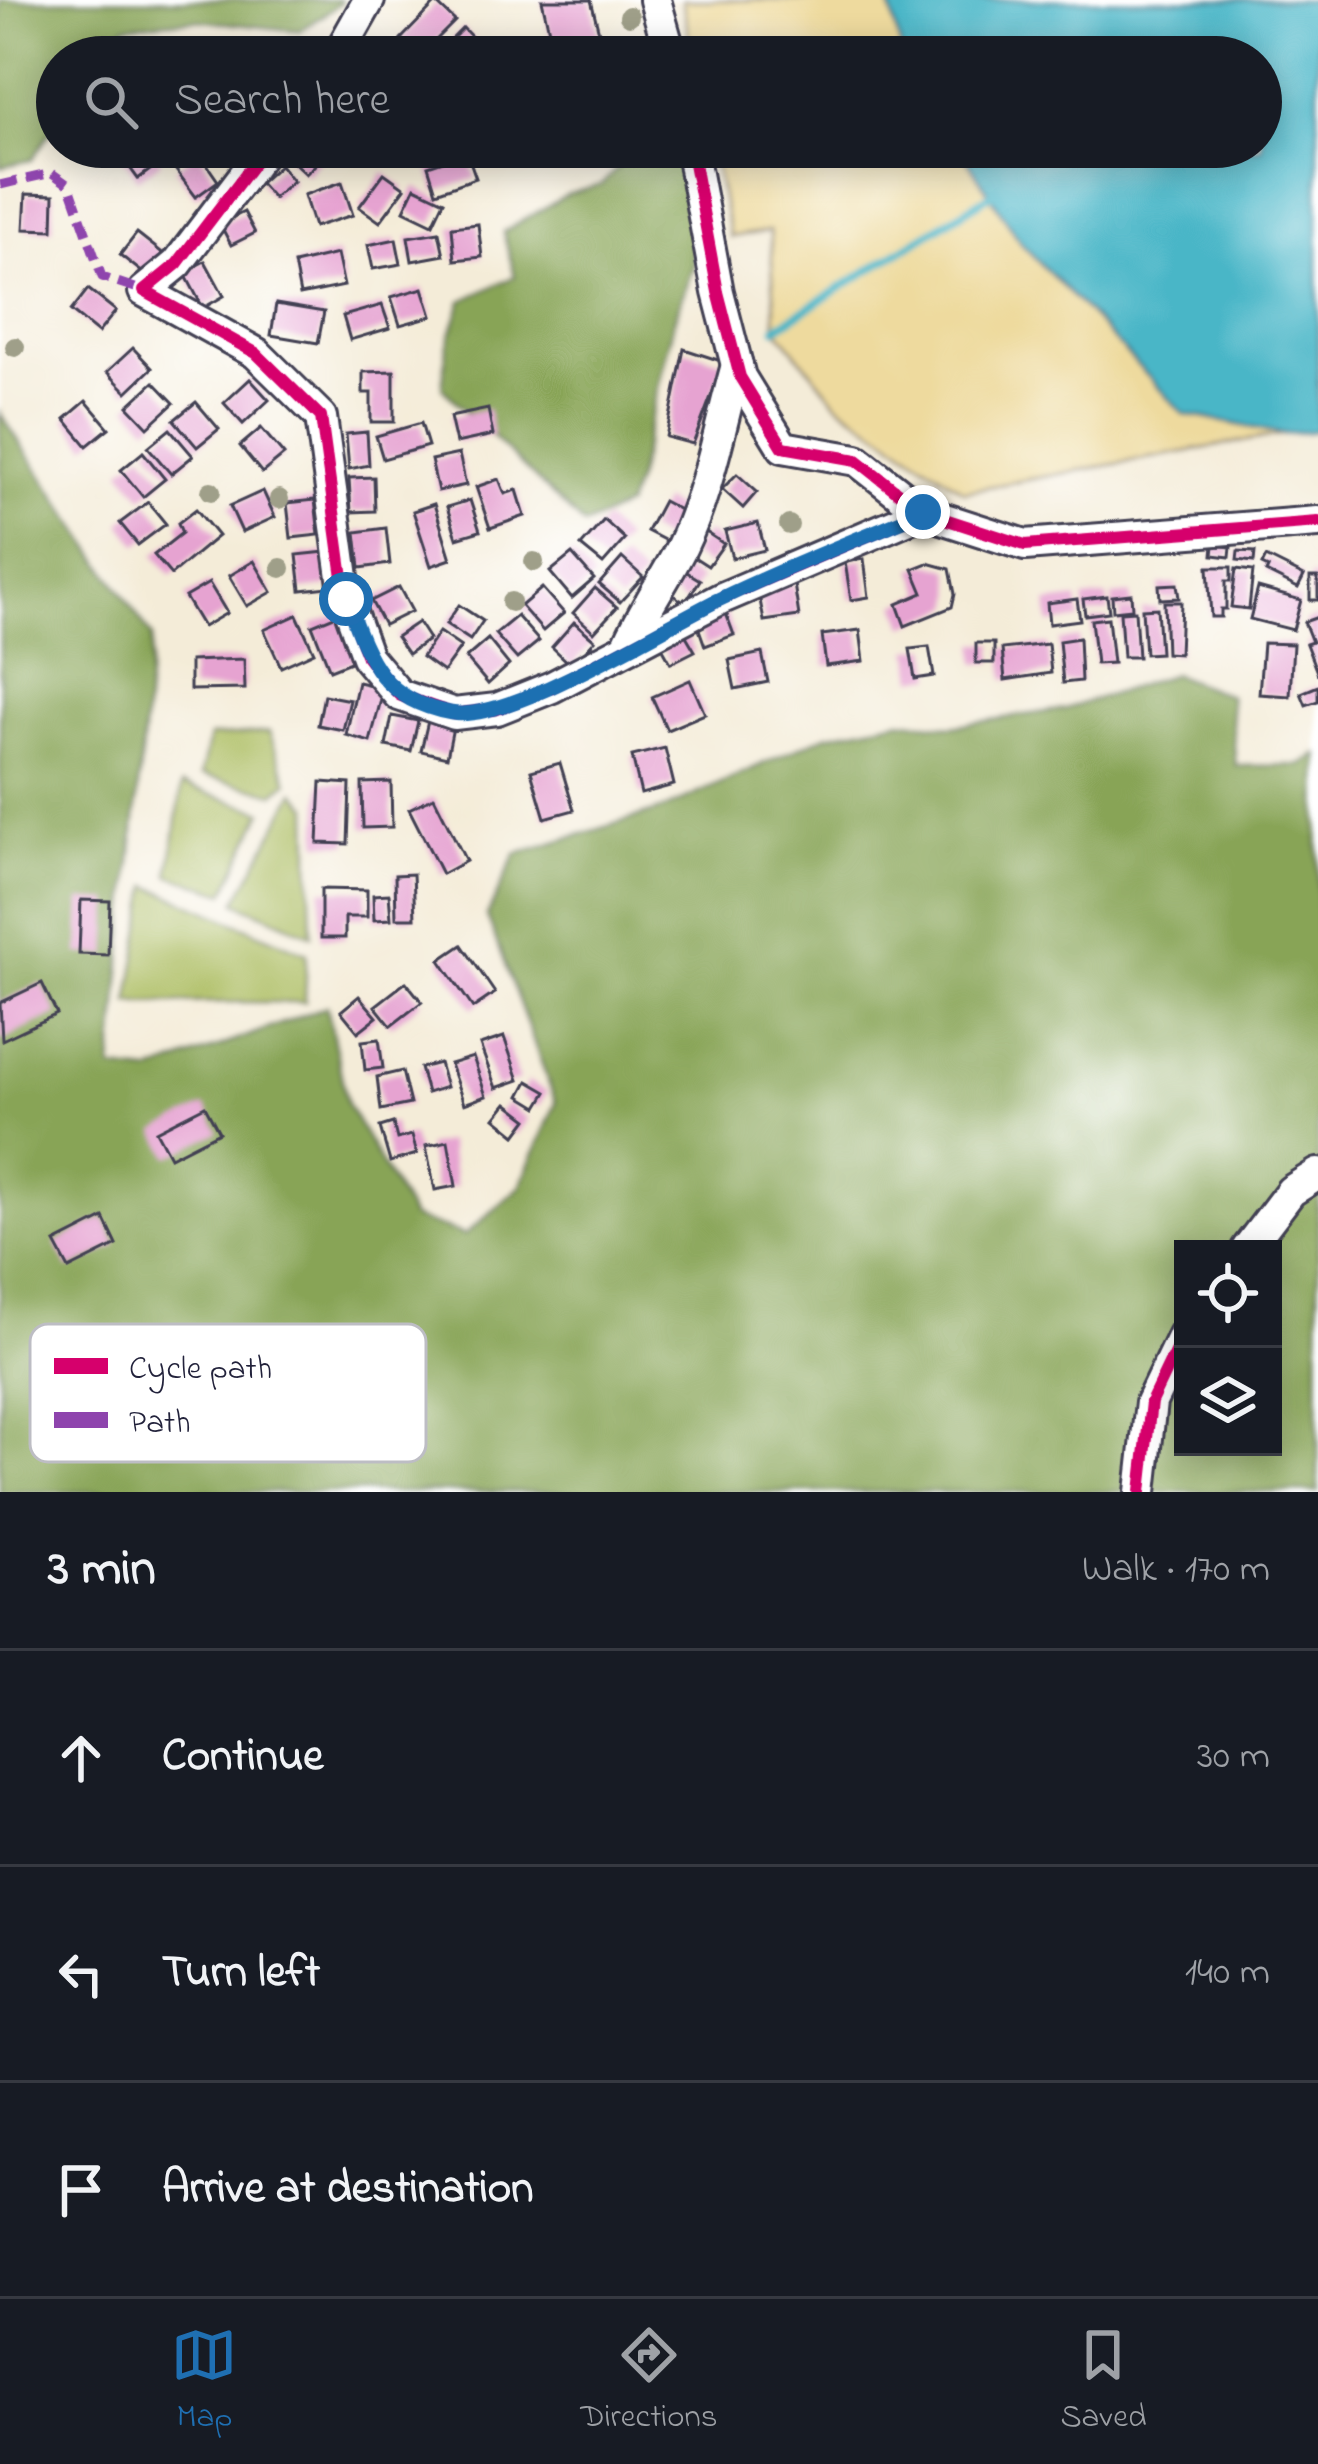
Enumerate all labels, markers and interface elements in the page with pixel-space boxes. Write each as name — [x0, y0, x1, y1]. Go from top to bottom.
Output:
search box — [36, 36, 1282, 168]
icon: search — [78, 69, 144, 135]
text: Search here — [174, 69, 390, 135]
route end — [896, 485, 950, 539]
route start — [319, 572, 373, 626]
map controls — [1174, 1240, 1282, 1456]
button: locate — [1174, 1240, 1282, 1348]
legend — [30, 1324, 426, 1462]
text: Cycle path — [129, 1346, 272, 1394]
button: layers — [1174, 1348, 1282, 1456]
text: Path — [129, 1400, 191, 1448]
text: 3 min — [48, 1533, 156, 1608]
text: Walk · 170 m — [1082, 1542, 1270, 1599]
icon: ahead — [48, 1725, 114, 1791]
text: Continue — [162, 1725, 323, 1791]
text: 30 m — [1197, 1729, 1270, 1786]
icon: left — [48, 1941, 114, 2007]
text: Turn left — [162, 1941, 320, 2007]
text: 140 m — [1185, 1945, 1270, 2002]
icon: arrive — [48, 2157, 114, 2223]
text: Arrive at destination — [162, 2157, 533, 2223]
tab: Map — [171, 2322, 237, 2442]
tab: Directions — [580, 2322, 718, 2442]
tab: Saved — [1060, 2322, 1147, 2442]

